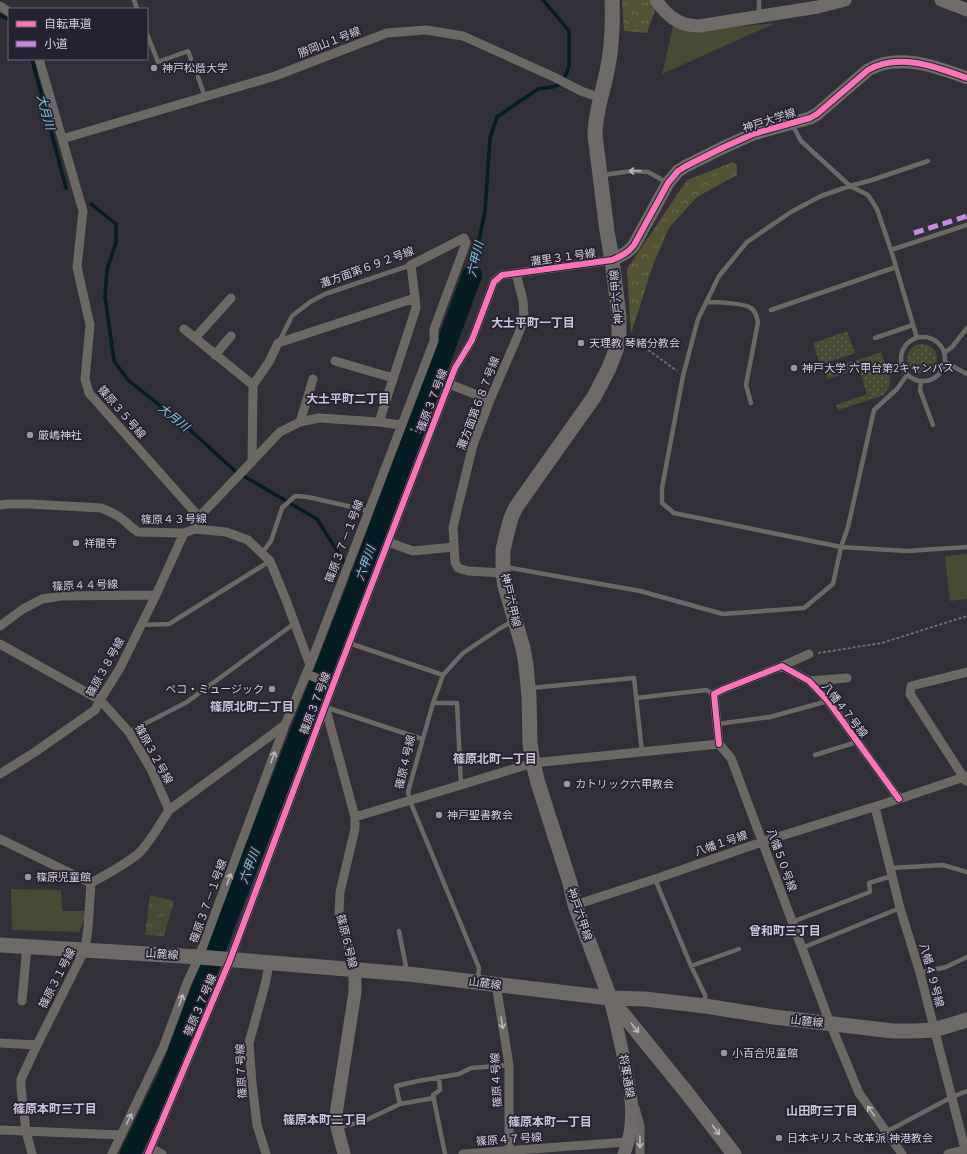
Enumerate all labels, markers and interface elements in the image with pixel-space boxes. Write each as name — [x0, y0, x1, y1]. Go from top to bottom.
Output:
legend — [8, 8, 148, 60]
text: 自転車道 — [44, 16, 92, 31]
street label: 勝岡山１号線 — [296, 24, 362, 60]
text: 小道 — [44, 36, 68, 51]
place label: 神戸松蔭大学 — [162, 61, 228, 75]
marker: 神戸松蔭大学 — [149, 63, 159, 73]
water label: 大月川 — [34, 93, 58, 133]
street label: 神戸大学線 — [741, 105, 797, 135]
one-way arrow — [629, 167, 642, 175]
water label: 六甲川 — [464, 238, 487, 278]
street label: 灘方面第６９２号線 — [318, 243, 416, 291]
street label: 灘里３１号線 — [529, 245, 597, 269]
street label: 神戸六甲線 — [607, 269, 625, 325]
district label: 大土平町一丁目 — [491, 315, 575, 330]
place label: 天理教 琴緒分教会 — [589, 336, 680, 350]
marker: 天理教 琴緒分教会 — [576, 338, 586, 348]
street label: 灘方面第６８７号線 — [454, 354, 502, 452]
place label: 神戸大学 六甲台第2キャンパス — [802, 361, 954, 375]
marker: 神戸大学 六甲台第2キャンパス — [789, 363, 799, 373]
street label: 篠原３７号線 — [414, 367, 450, 433]
street label: 篠原３５号線 — [95, 383, 149, 441]
district label: 大土平町二丁目 — [306, 391, 390, 406]
water label: 大月川 — [155, 400, 194, 435]
place label: 厳嶋神社 — [38, 428, 82, 442]
marker: 厳嶋神社 — [25, 430, 35, 440]
street label: 篠原３７－１号線 — [322, 497, 366, 585]
street label: 篠原４３号線 — [141, 511, 207, 527]
place label: 祥龍寺 — [84, 536, 117, 550]
marker: 祥龍寺 — [71, 538, 81, 548]
water label: 六甲川 — [352, 542, 379, 582]
street label: 神戸六甲線 — [498, 572, 524, 628]
street label: 篠原４４号線 — [52, 577, 118, 593]
street label: 篠原３８号線 — [83, 635, 127, 699]
street label: 篠原３７号線 — [297, 670, 333, 736]
street label: 八幡４７号線 — [819, 680, 871, 740]
place label: ペコ・ミュージック — [165, 682, 264, 696]
marker: ペコ・ミュージック — [267, 684, 277, 694]
district label: 篠原北町二丁目 — [210, 699, 294, 714]
street label: 篠原３２号線 — [132, 722, 176, 786]
street label: 篠原４号線 — [392, 734, 418, 790]
one-way arrow — [270, 751, 278, 763]
district label: 篠原北町一丁目 — [453, 751, 537, 766]
place label: カトリック六甲教会 — [575, 777, 674, 791]
marker: カトリック六甲教会 — [562, 779, 572, 789]
place label: 神戸聖書教会 — [447, 808, 513, 822]
marker: 神戸聖書教会 — [434, 810, 444, 820]
street label: 八幡１号線 — [693, 827, 749, 859]
street label: 八幡５０号線 — [764, 827, 800, 893]
water label: 六甲川 — [236, 845, 263, 885]
street label: 篠原３７－１号線 — [186, 857, 230, 945]
place label: 篠原児童館 — [36, 870, 91, 884]
marker: 篠原児童館 — [23, 872, 33, 882]
one-way arrow — [225, 873, 233, 885]
street label: 神戸六甲線 — [564, 886, 596, 942]
street label: 篠原６号線 — [334, 913, 360, 969]
district label: 曾和町三丁目 — [749, 923, 821, 938]
street label: 八幡４９号線 — [917, 941, 947, 1009]
street label: 篠原３１号線 — [36, 945, 78, 1011]
street label: 山麓線 — [145, 946, 179, 962]
street label: 篠原３７号線 — [181, 972, 219, 1038]
street label: 山麓線 — [468, 974, 502, 992]
one-way arrow — [177, 994, 185, 1006]
street label: 山麓線 — [790, 1012, 824, 1030]
one-way arrow — [498, 1016, 506, 1029]
one-way arrow — [630, 1023, 639, 1034]
street label: 篠原７号線 — [233, 1043, 249, 1099]
place label: 小百合児童館 — [732, 1046, 798, 1060]
marker: 小百合児童館 — [719, 1048, 729, 1058]
street label: 篠原４号線 — [488, 1052, 504, 1108]
street label: 将軍通線 — [616, 1053, 638, 1099]
district label: 篠原本町三丁目 — [13, 1101, 97, 1116]
district label: 山田町三丁目 — [786, 1103, 858, 1118]
one-way arrow — [867, 1105, 875, 1116]
district label: 篠原本町二丁目 — [283, 1112, 367, 1127]
one-way arrow — [126, 1113, 133, 1125]
district label: 篠原本町一丁目 — [508, 1114, 592, 1129]
one-way arrow — [711, 1124, 720, 1135]
street label: 篠原４７号線 — [476, 1130, 542, 1148]
place label: 日本キリスト改革派 神港教会 — [787, 1131, 933, 1145]
marker: 日本キリスト改革派 神港教会 — [774, 1133, 784, 1143]
one-way arrow — [636, 1135, 644, 1148]

